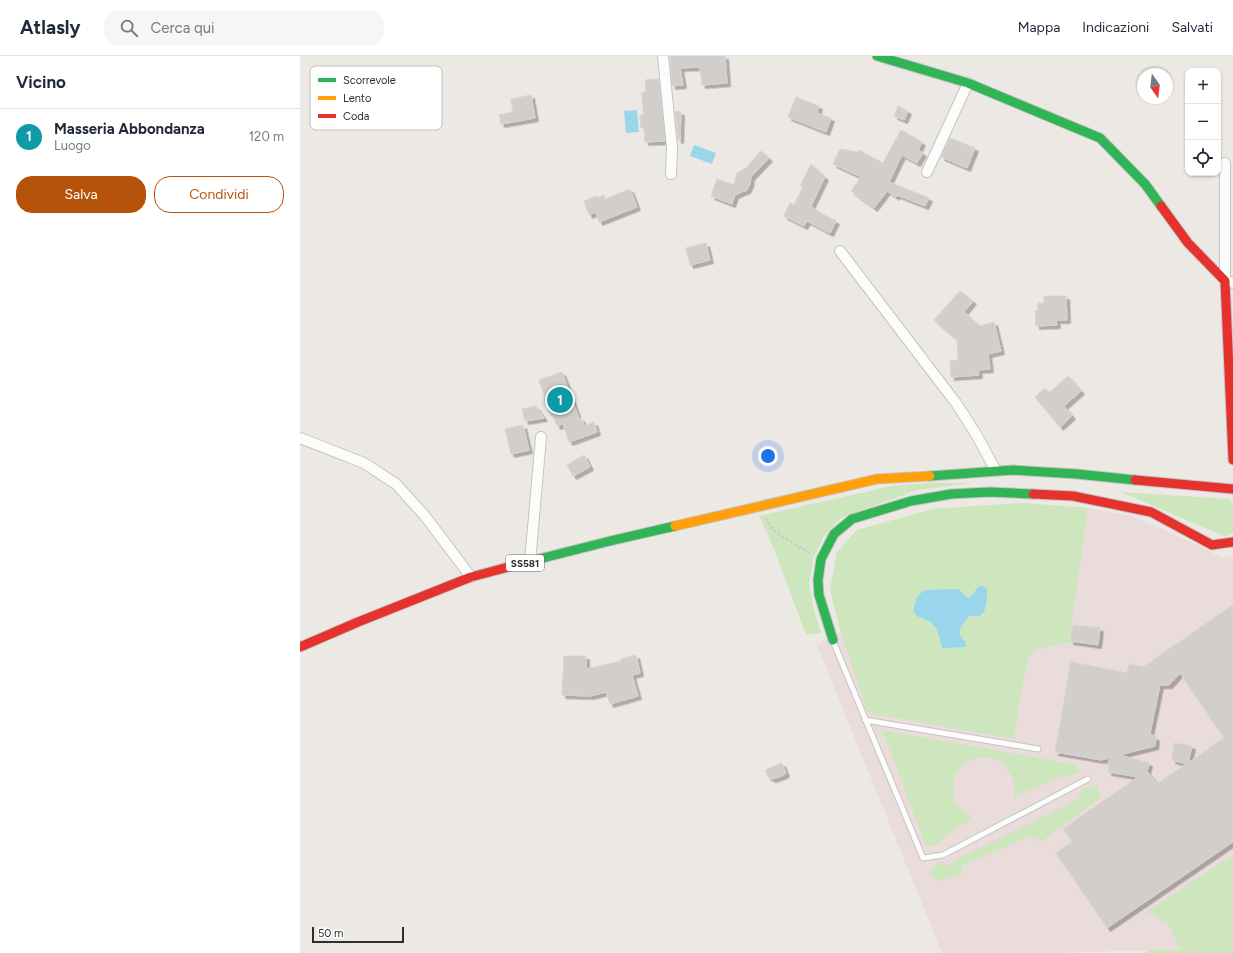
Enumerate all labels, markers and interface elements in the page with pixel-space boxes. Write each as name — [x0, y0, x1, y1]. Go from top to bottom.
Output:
search box — [104, 10, 384, 46]
text: Atlasly — [20, 16, 80, 39]
icon: search — [118, 17, 140, 39]
text: Cerca qui — [150, 19, 215, 37]
text: Mappa — [1018, 19, 1060, 36]
text: Indicazioni — [1082, 19, 1149, 36]
text: Salvati — [1171, 19, 1213, 36]
legend — [310, 66, 442, 130]
north arrow — [1137, 68, 1173, 104]
map controls — [1185, 68, 1221, 176]
button: + — [1185, 68, 1221, 104]
text: Vicino — [16, 72, 66, 92]
text: Scorrevole — [343, 74, 396, 87]
text: Lento — [343, 92, 371, 105]
button: − — [1185, 104, 1221, 140]
text: Coda — [343, 110, 369, 123]
text: Masseria Abbondanza — [54, 120, 205, 138]
text: 1 — [26, 129, 32, 144]
text: 120 m — [249, 129, 284, 144]
text: Luogo — [54, 138, 91, 153]
button: locate — [1185, 140, 1221, 176]
button: Salva — [16, 176, 146, 213]
button: Condividi — [154, 176, 284, 213]
pin: 1 — [547, 385, 573, 415]
your location — [758, 446, 778, 466]
road number: SS581 — [506, 555, 544, 571]
scale bar — [312, 925, 404, 944]
text: 50 m — [318, 927, 343, 940]

